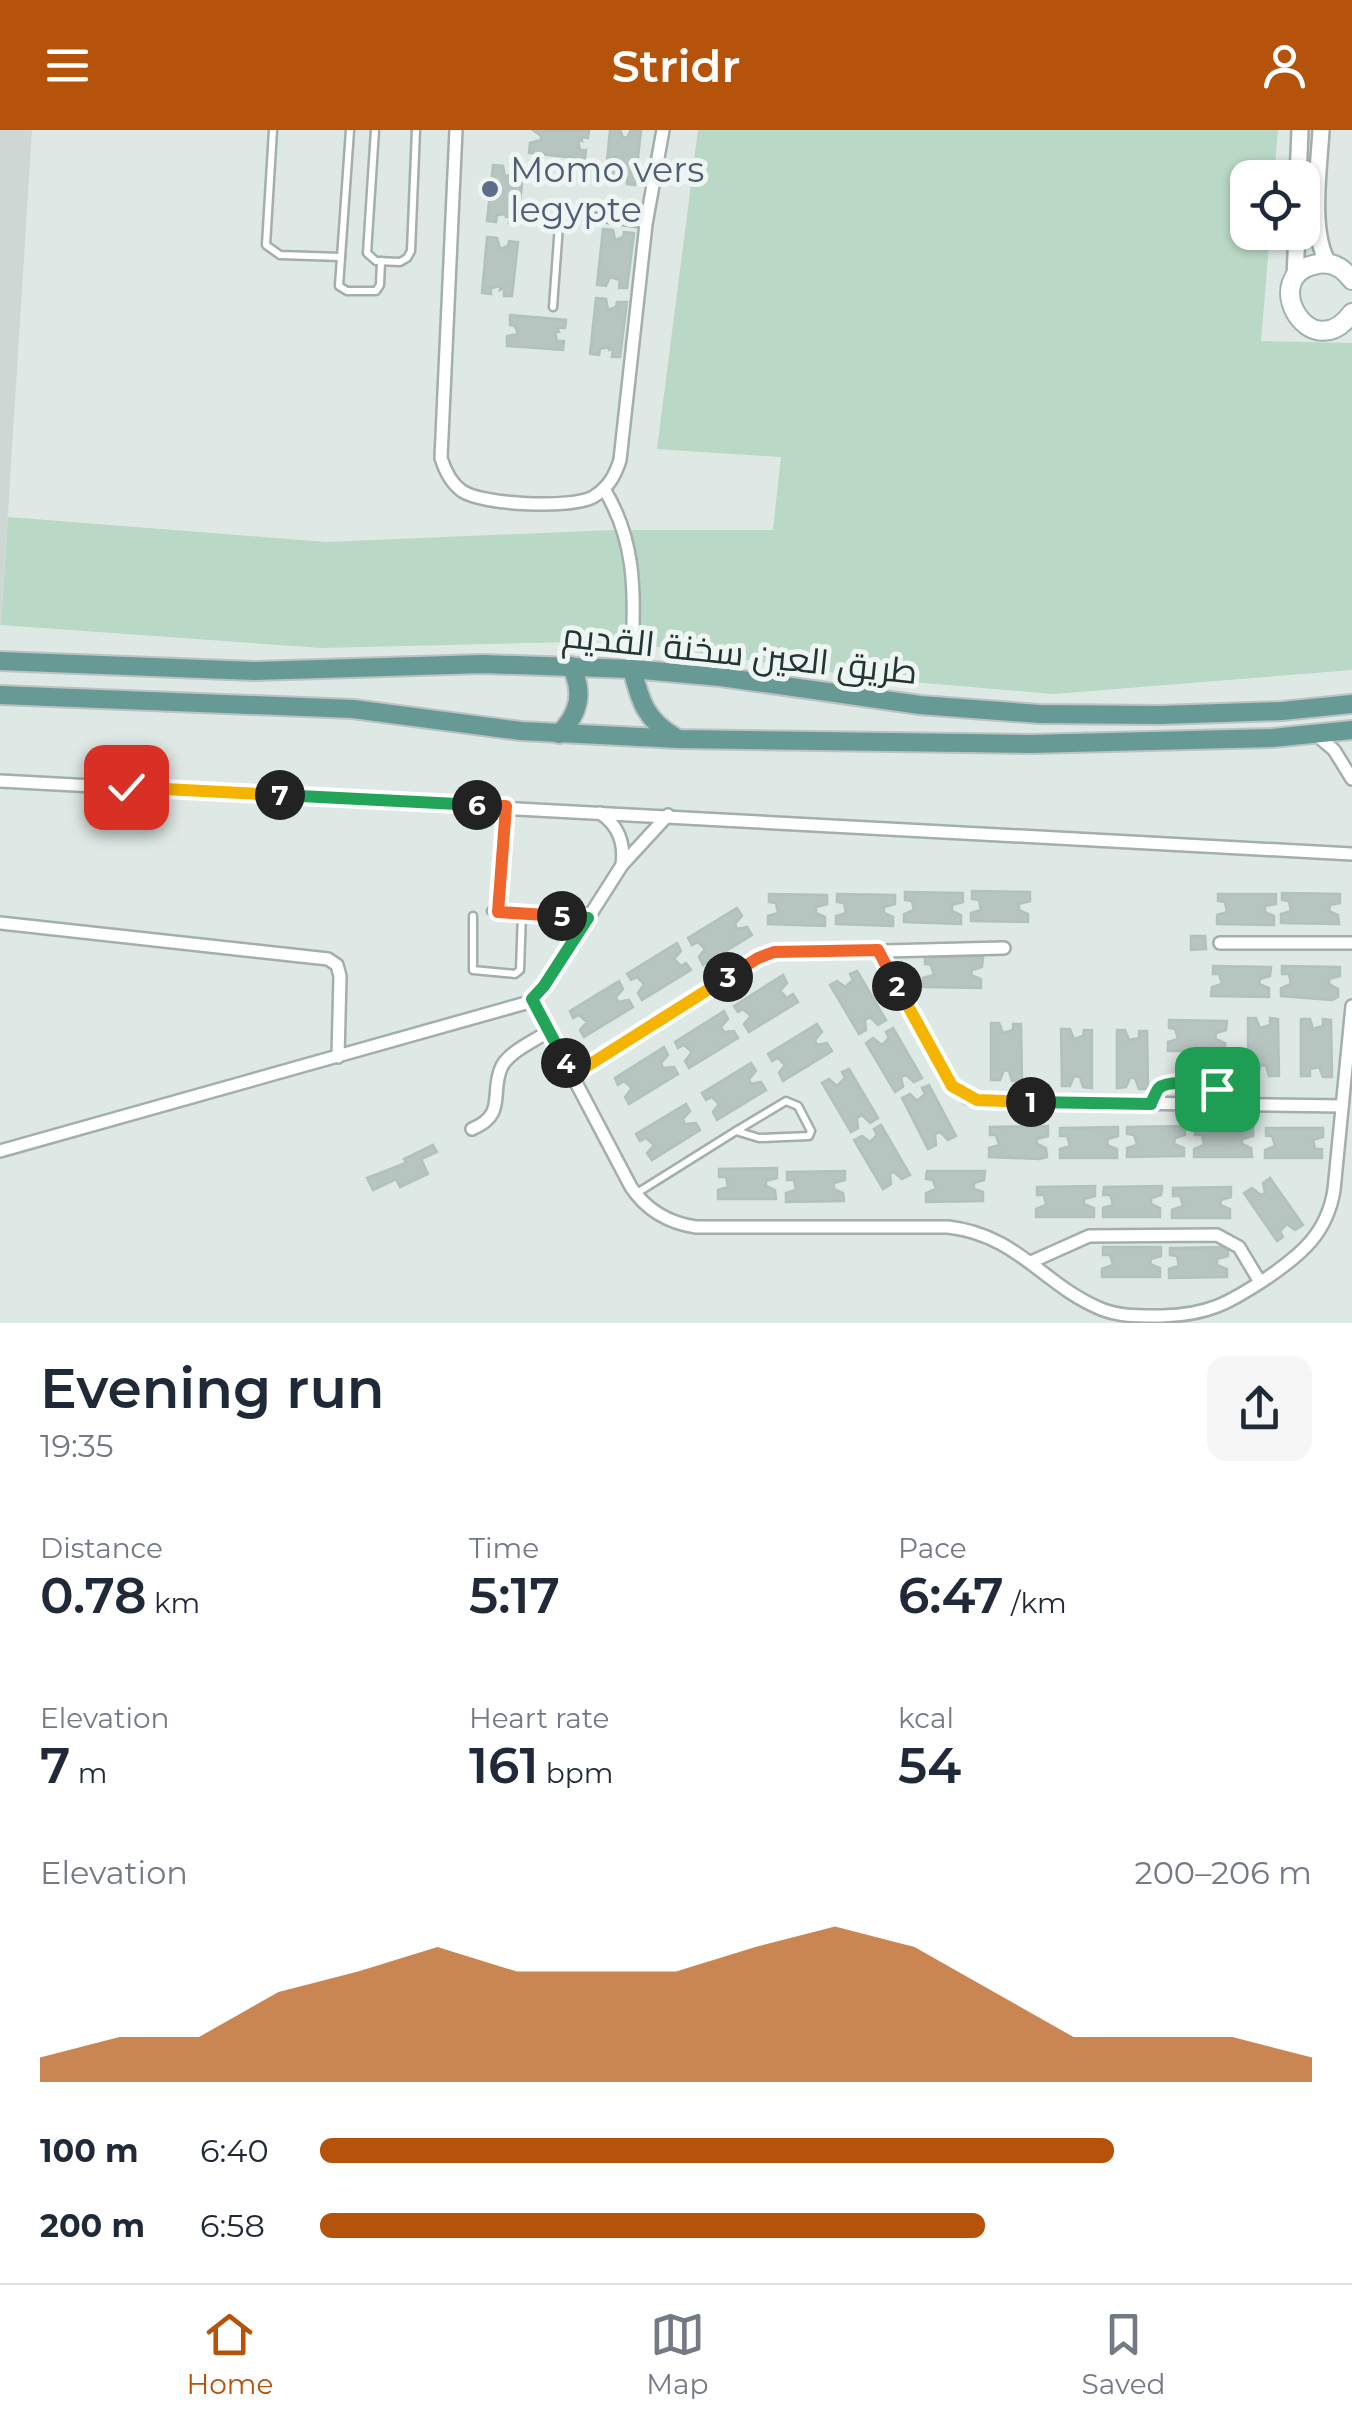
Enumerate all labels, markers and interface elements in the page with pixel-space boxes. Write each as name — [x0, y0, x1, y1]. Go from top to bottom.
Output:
icon: menu — [40, 38, 95, 93]
text: Stridr — [612, 38, 740, 93]
icon: person — [1257, 38, 1312, 93]
place label: Momo vers legypte — [510, 148, 704, 231]
map controls — [1230, 160, 1320, 250]
button: locate — [1230, 160, 1320, 250]
marker: Momo vers legypte — [479, 178, 501, 200]
street label: طريق العين سخنة القديم — [560, 613, 920, 696]
pin — [84, 745, 169, 830]
icon: check — [99, 760, 154, 815]
pin: 7 — [255, 770, 305, 820]
text: 7 — [271, 778, 289, 812]
pin: 6 — [452, 780, 502, 830]
text: 6 — [468, 788, 486, 822]
pin: 5 — [537, 891, 587, 941]
text: 5 — [554, 899, 570, 933]
pin: 3 — [703, 952, 753, 1002]
text: 3 — [720, 960, 736, 994]
pin: 2 — [872, 961, 922, 1011]
text: 2 — [889, 969, 905, 1003]
pin: 4 — [541, 1038, 591, 1088]
text: 4 — [556, 1046, 576, 1080]
pin — [1175, 1047, 1260, 1132]
icon: arrive — [1190, 1062, 1245, 1117]
pin: 1 — [1006, 1077, 1056, 1127]
text: 1 — [1026, 1085, 1036, 1119]
text: Evening run — [40, 1355, 385, 1422]
button: share — [1207, 1356, 1312, 1461]
text: 19:35 — [40, 1426, 114, 1465]
text: Distance — [40, 1531, 163, 1565]
text: Time — [469, 1531, 539, 1565]
text: Pace — [898, 1531, 967, 1565]
text: 0.78 — [40, 1565, 147, 1626]
text: 5:17 — [469, 1565, 560, 1626]
text: 6:47 — [898, 1565, 1004, 1626]
text: km — [147, 1586, 200, 1620]
text: /km — [1004, 1586, 1067, 1620]
text: Elevation — [40, 1701, 169, 1735]
text: Heart rate — [469, 1701, 610, 1735]
text: kcal — [898, 1701, 954, 1735]
text: 7 — [40, 1735, 70, 1796]
text: 161 — [469, 1735, 538, 1796]
text: 54 — [898, 1735, 961, 1796]
text: m — [70, 1756, 107, 1790]
text: bpm — [538, 1756, 613, 1790]
text: Elevation — [40, 1853, 188, 1892]
text: 200–206 m — [1135, 1853, 1312, 1892]
text: 100 m — [40, 2131, 139, 2170]
text: 6:40 — [200, 2131, 269, 2170]
text: 200 m — [40, 2206, 145, 2245]
text: 6:58 — [200, 2206, 265, 2245]
tab: Home — [186, 2307, 273, 2401]
tab: Map — [646, 2307, 709, 2401]
tab: Saved — [1081, 2307, 1166, 2401]

